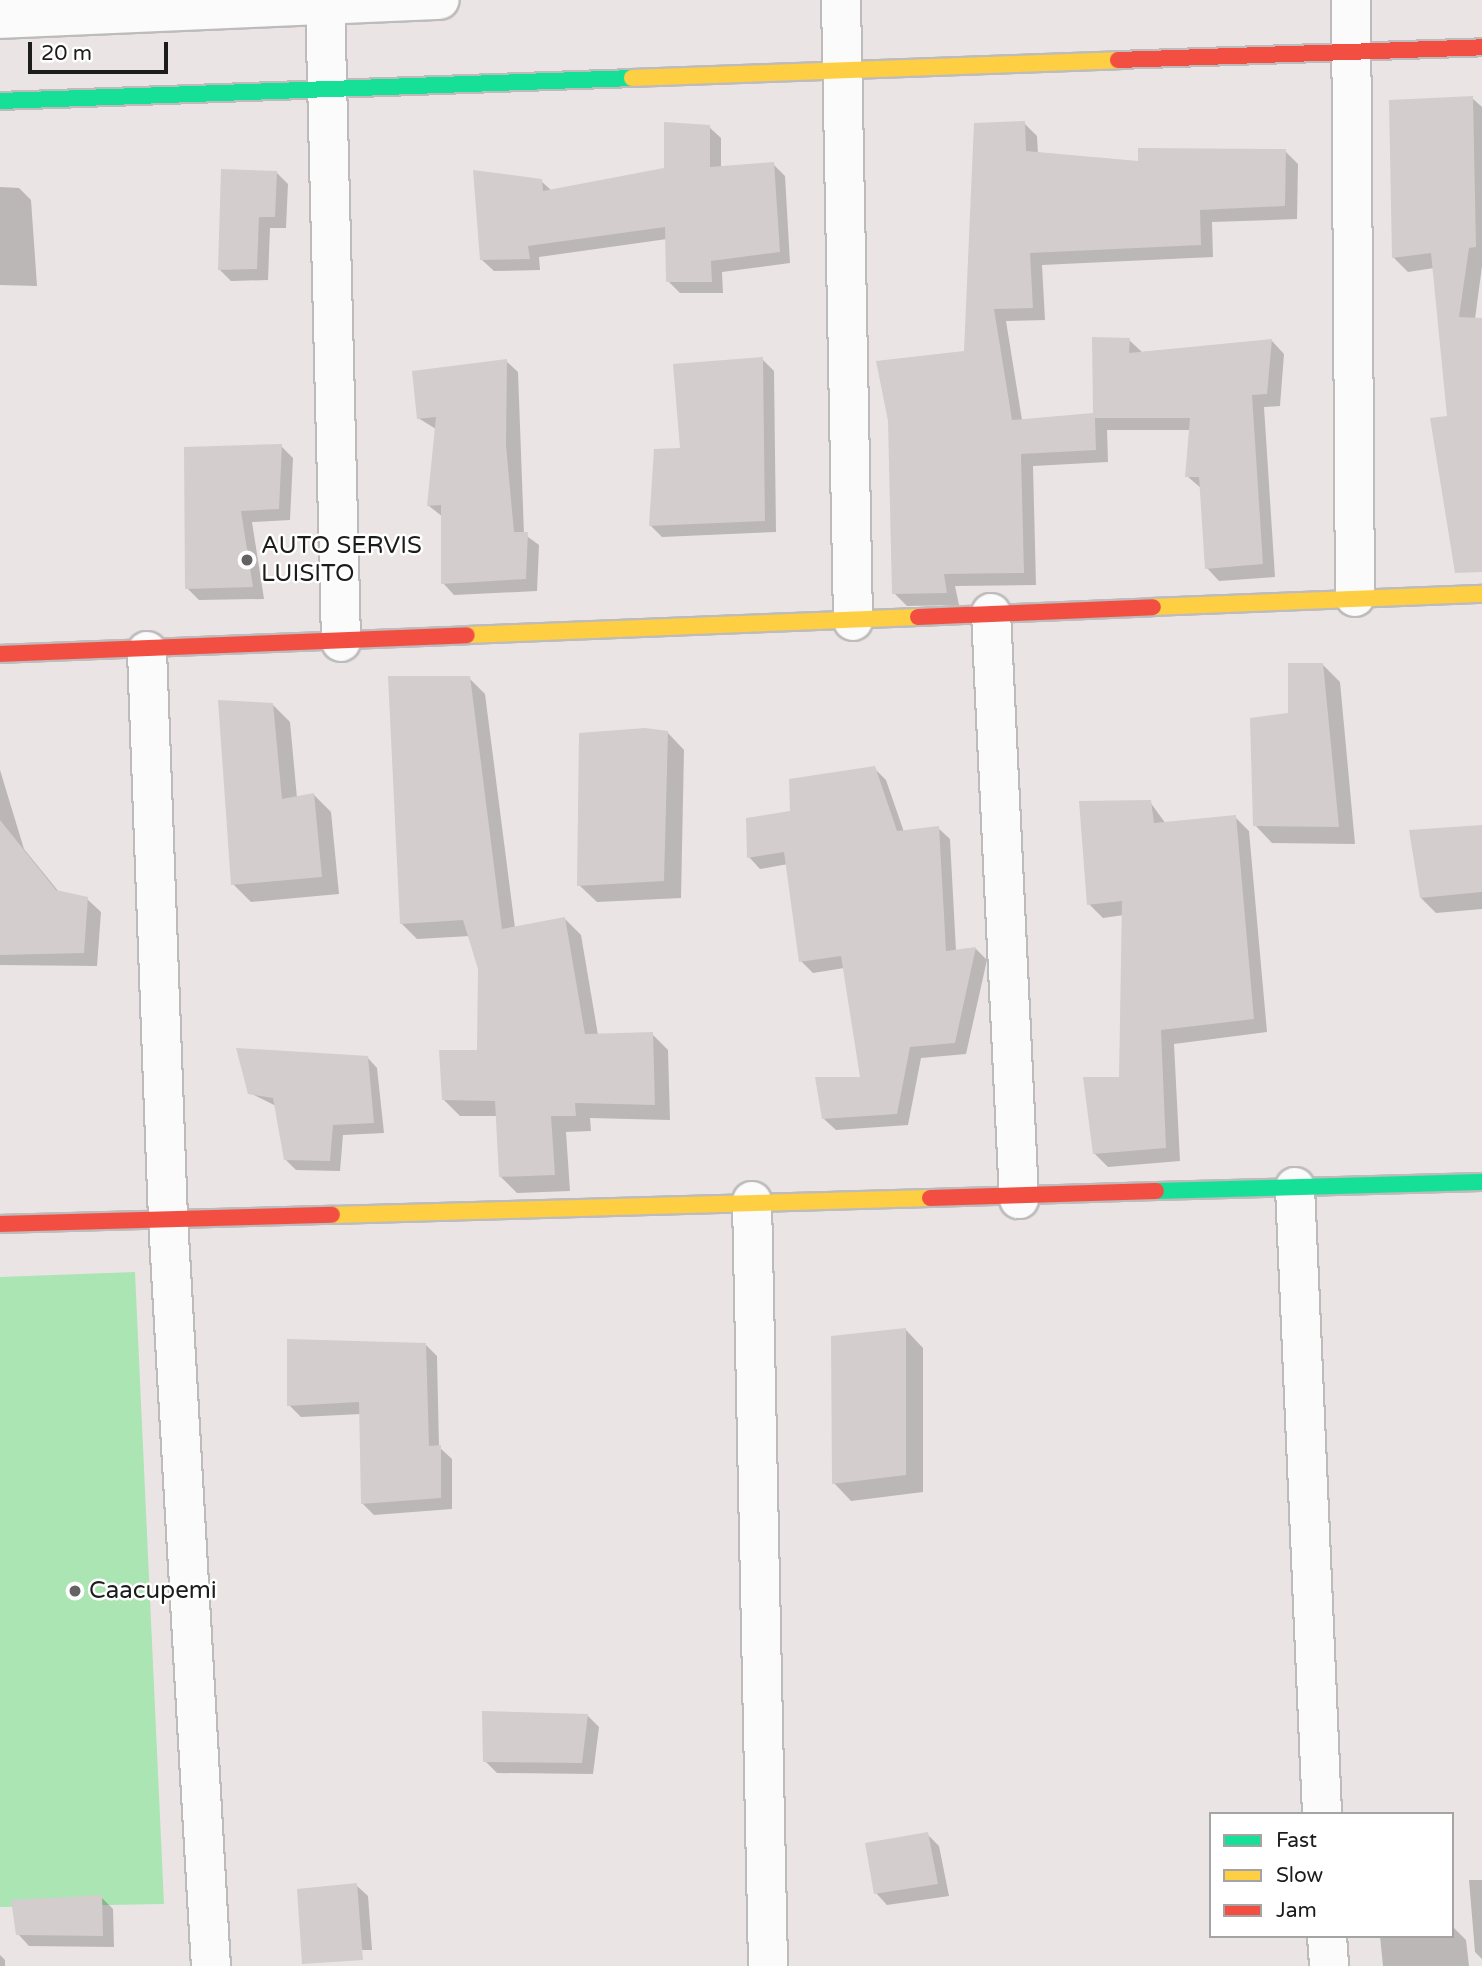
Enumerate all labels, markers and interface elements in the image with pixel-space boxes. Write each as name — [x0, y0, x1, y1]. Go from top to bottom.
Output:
scale bar — [32, 28, 172, 72]
text: 20 m — [41, 41, 92, 66]
place label: AUTO SERVIS LUISITO — [261, 532, 422, 588]
marker: AUTO SERVIS LUISITO — [239, 552, 255, 568]
place label: Caacupemi — [89, 1577, 217, 1605]
marker: Caacupemi — [67, 1583, 83, 1599]
legend — [1209, 1812, 1454, 1938]
text: Fast — [1276, 1828, 1317, 1853]
text: Slow — [1276, 1863, 1323, 1888]
text: Jam — [1276, 1898, 1317, 1923]

